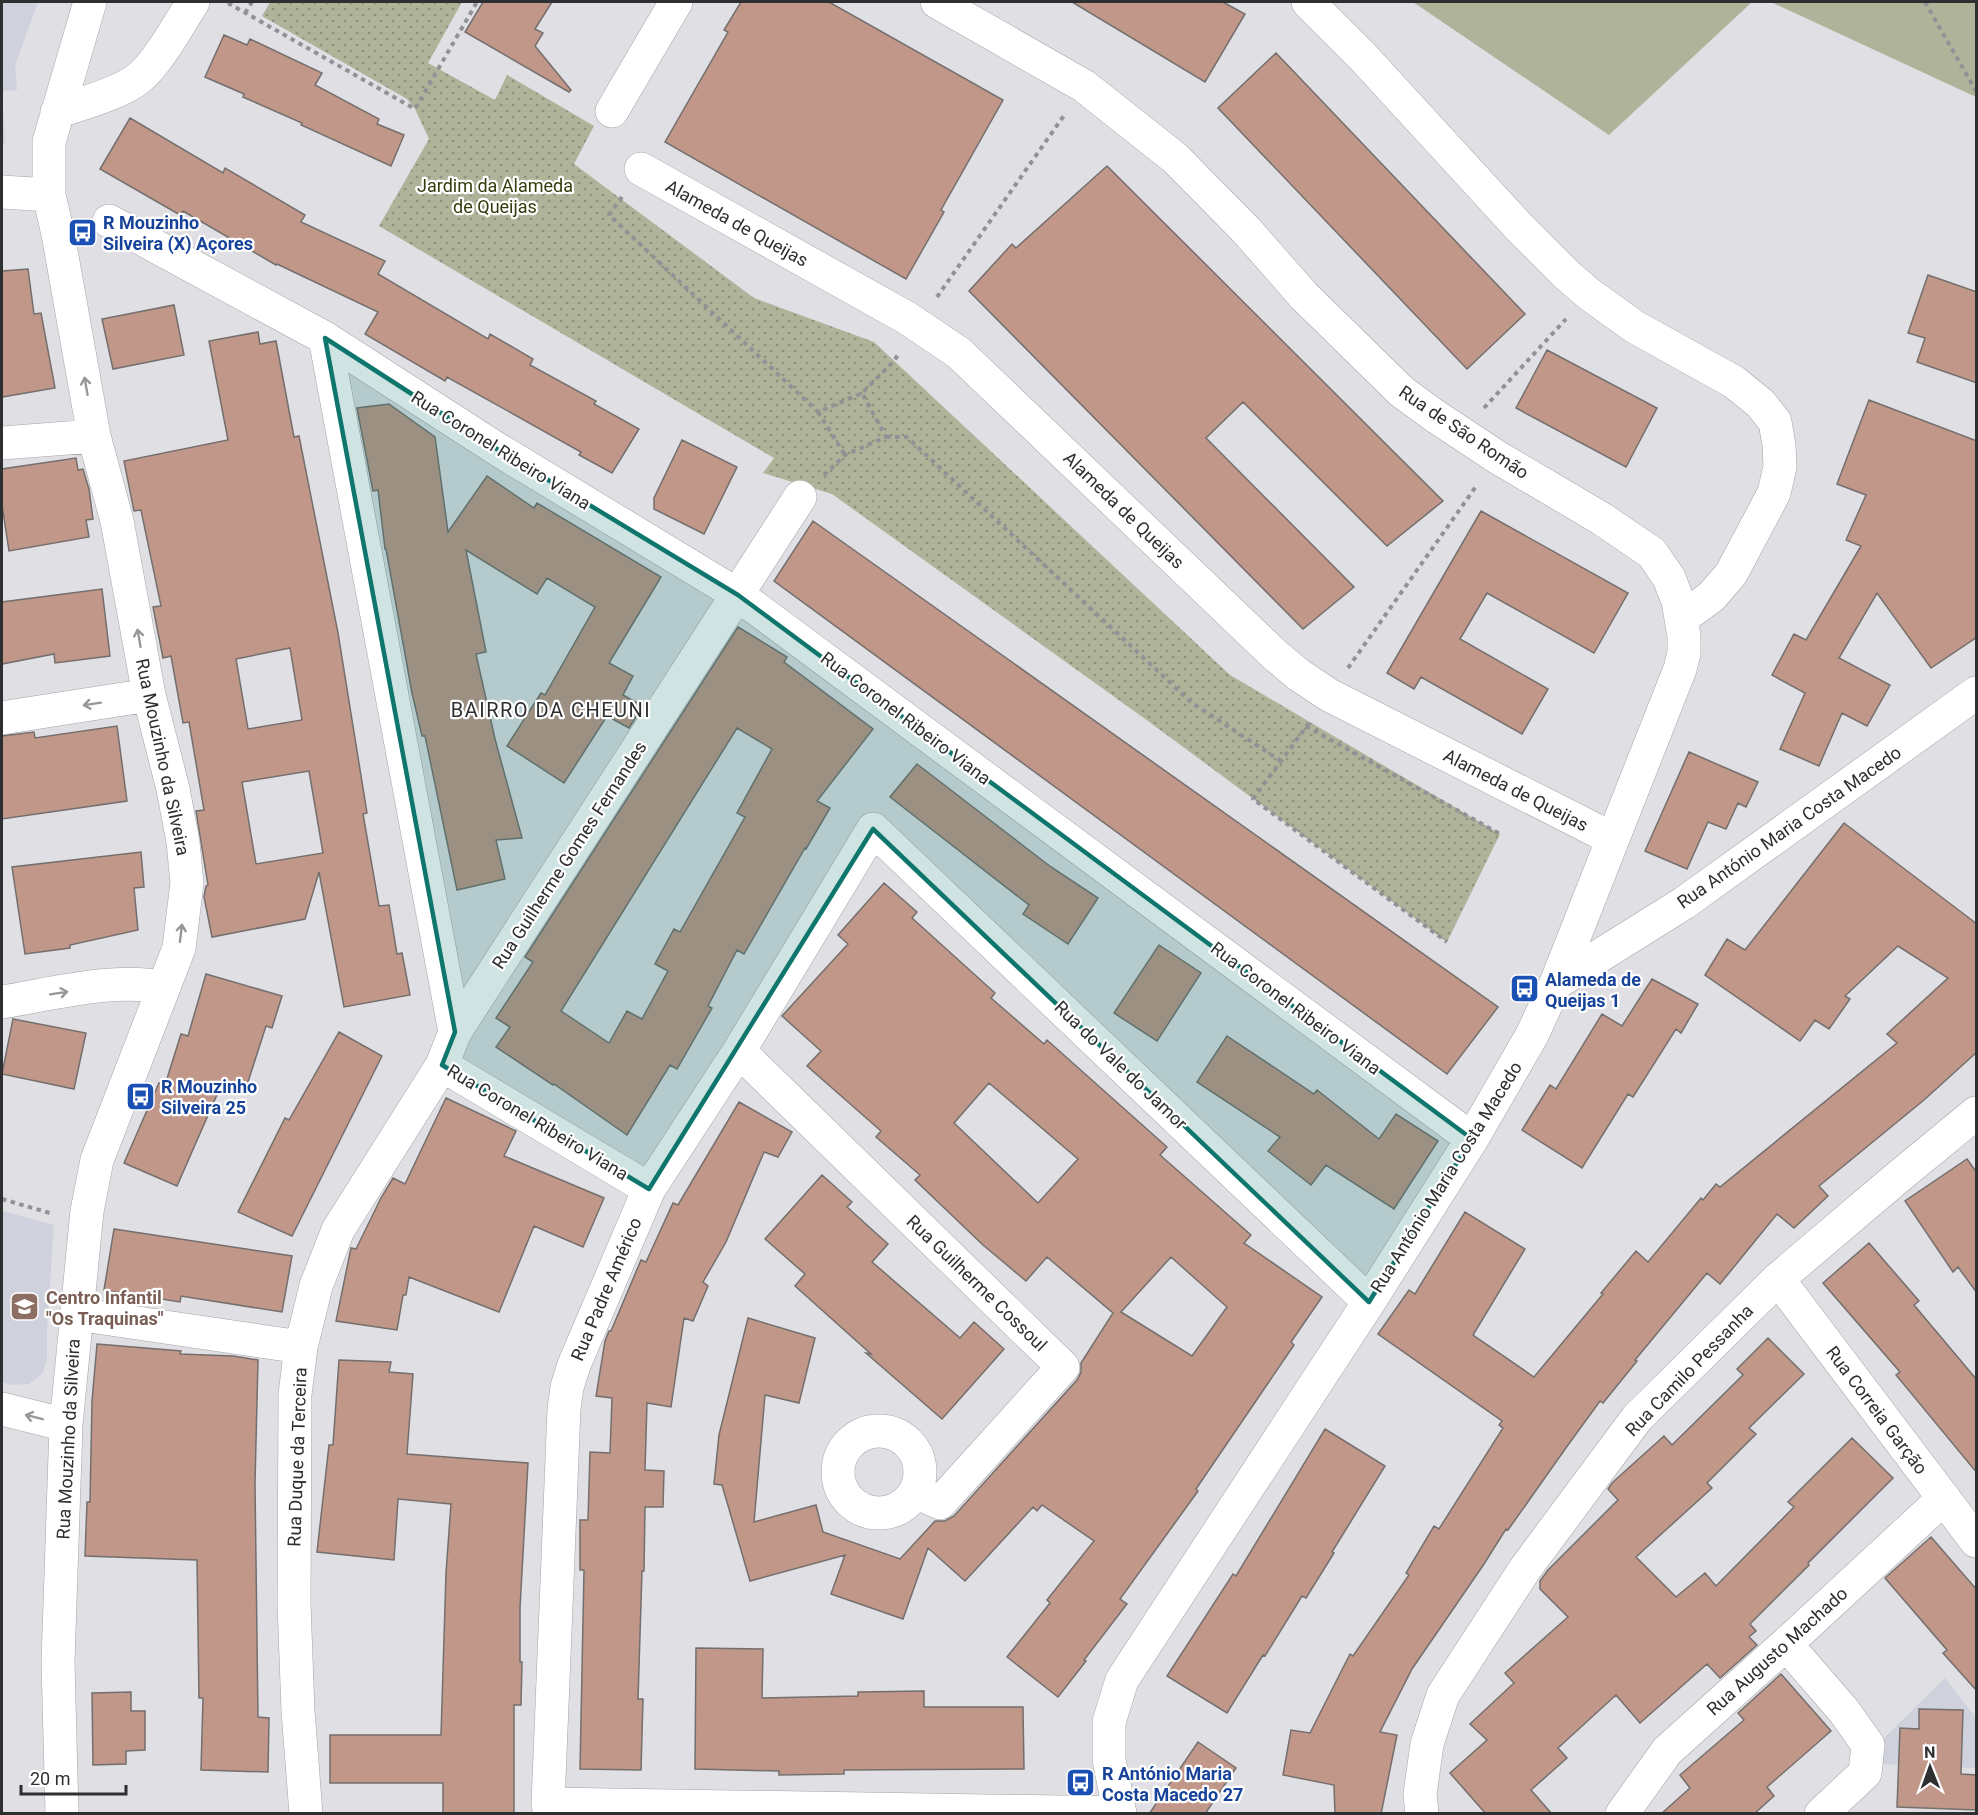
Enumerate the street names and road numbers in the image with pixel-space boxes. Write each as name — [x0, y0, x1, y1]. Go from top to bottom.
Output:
street label: Alameda de Queijas — [662, 175, 812, 271]
street label: Rua de São Romão — [1395, 381, 1533, 483]
street label: Rua Coronel Ribeiro Viana — [408, 386, 594, 514]
street label: Alameda de Queijas — [1059, 447, 1189, 573]
street label: Rua Coronel Ribeiro Viana — [817, 647, 995, 789]
street label: Rua Mouzinho da Silveira — [132, 657, 194, 857]
street label: Rua Guilherme Gomes Fernandes — [487, 737, 651, 973]
street label: Rua António Maria Costa Macedo — [1673, 741, 1905, 913]
street label: Alameda de Queijas — [1440, 744, 1592, 836]
street label: Rua Coronel Ribeiro Viana — [1207, 937, 1385, 1079]
street label: Rua do Vale do Jamor — [1050, 996, 1192, 1134]
street label: Rua António Maria Costa Macedo — [1366, 1058, 1526, 1296]
street label: Rua Coronel Ribeiro Viana — [444, 1060, 632, 1184]
street label: Rua Guilherme Cossoul — [903, 1211, 1051, 1355]
street label: Rua Padre Américo — [566, 1214, 646, 1364]
street label: Rua Camilo Pessanha — [1621, 1300, 1757, 1440]
street label: Rua Mouzinho da Silveira — [52, 1338, 84, 1540]
street label: Rua Correia Garção — [1822, 1342, 1932, 1478]
street label: Rua Duque da Terceira — [283, 1367, 311, 1547]
street label: Rua Augusto Machado — [1702, 1582, 1852, 1720]

